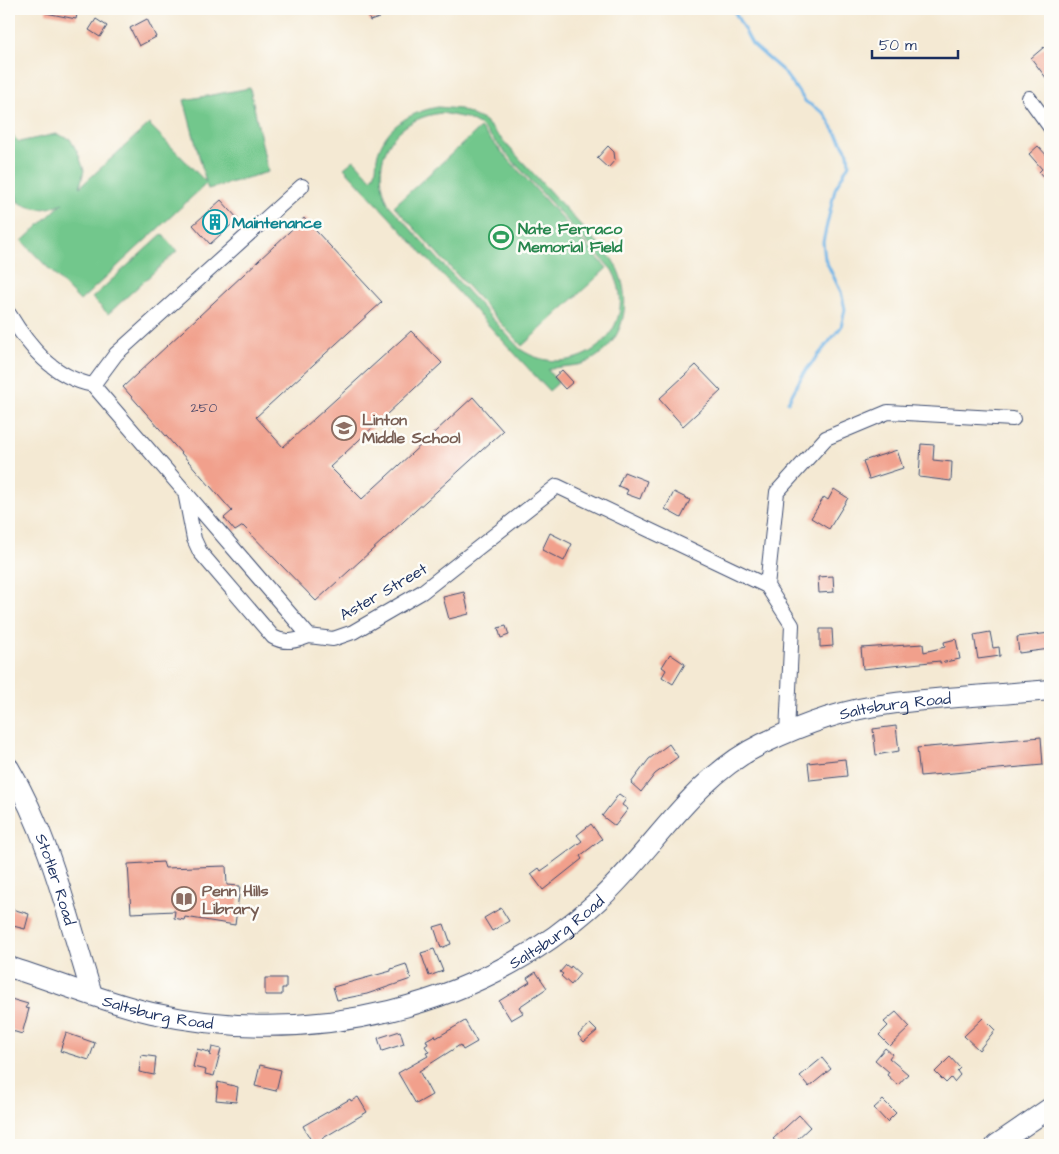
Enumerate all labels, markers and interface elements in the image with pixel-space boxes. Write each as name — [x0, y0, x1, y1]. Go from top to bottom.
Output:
scale bar — [872, 28, 958, 60]
text: 50 m — [879, 35, 917, 56]
building icon: Maintenance — [202, 209, 228, 235]
place label: Maintenance — [232, 212, 322, 234]
place label: Nate Ferraco Memorial Field — [518, 218, 623, 258]
sports icon: Nate Ferraco Memorial Field — [488, 224, 514, 250]
house number: 250 — [191, 398, 218, 418]
place label: Linton Middle School — [362, 409, 461, 449]
school or university icon: Linton Middle School — [331, 415, 357, 441]
street label: Aster Street — [336, 558, 432, 626]
street label: Saltsburg Road — [837, 688, 952, 726]
street label: Stotler Road — [30, 830, 81, 928]
place label: Penn Hills Library — [202, 880, 268, 921]
library icon: Penn Hills Library — [171, 886, 197, 912]
street label: Saltsburg Road — [505, 891, 609, 974]
street label: Saltsburg Road — [100, 990, 214, 1035]

